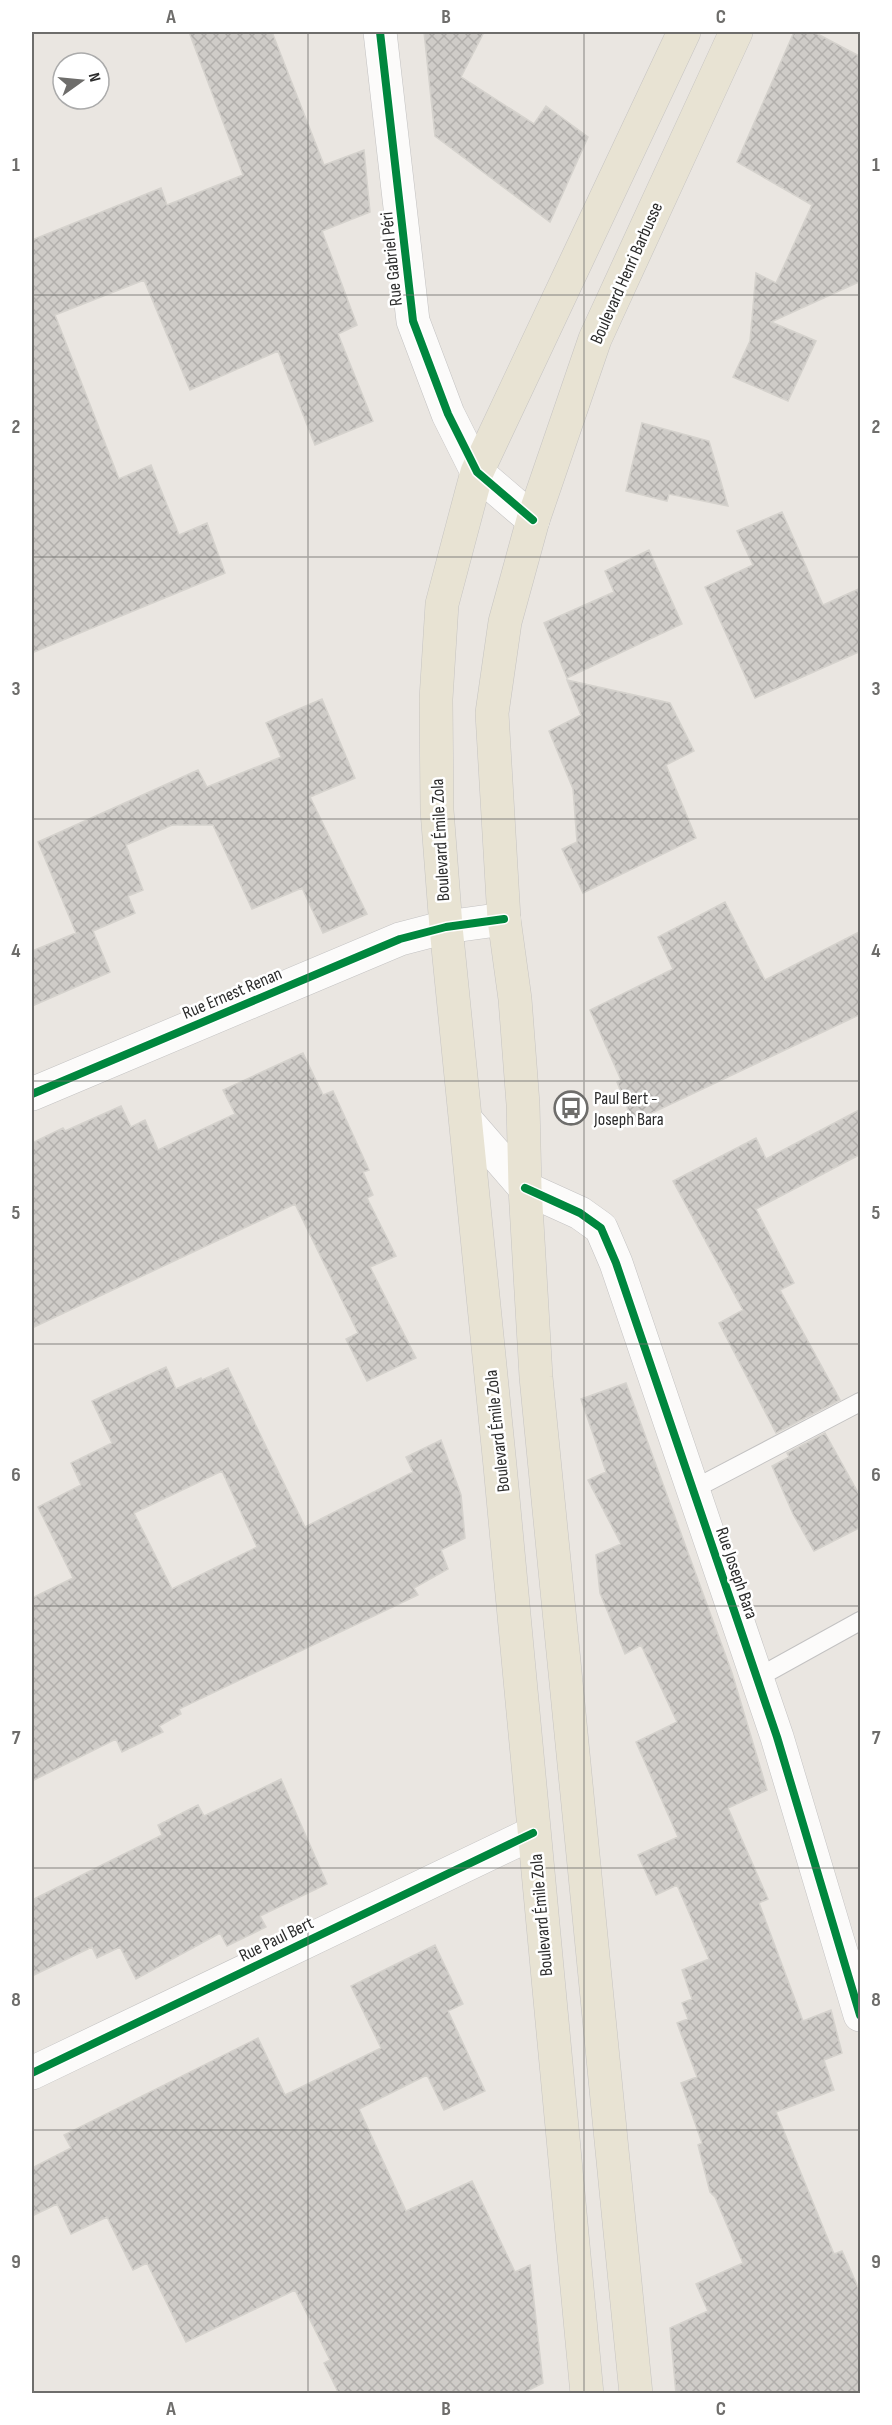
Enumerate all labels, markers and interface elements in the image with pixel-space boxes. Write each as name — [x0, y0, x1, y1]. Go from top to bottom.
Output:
text: A — [165, 5, 176, 29]
text: B — [441, 5, 451, 29]
text: C — [716, 5, 726, 29]
north arrow — [51, 51, 111, 111]
text: N — [84, 71, 104, 84]
text: 1 — [12, 153, 20, 177]
text: 1 — [872, 153, 880, 177]
street label: Boulevard Henri Barbusse — [586, 199, 667, 347]
street label: Rue Gabriel Péri — [376, 211, 407, 307]
text: 2 — [12, 415, 20, 439]
text: 2 — [872, 415, 880, 439]
text: 3 — [12, 677, 21, 701]
text: 3 — [872, 677, 881, 701]
street label: Boulevard Émile Zola — [427, 778, 454, 902]
text: 4 — [11, 939, 21, 963]
text: 4 — [871, 939, 881, 963]
street label: Rue Ernest Renan — [179, 963, 285, 1024]
place label: Paul Bert - Joseph Bara — [593, 1088, 664, 1130]
bus stop icon: Paul Bert - Joseph Bara — [553, 1090, 589, 1126]
text: 5 — [12, 1201, 21, 1225]
text: 5 — [872, 1201, 881, 1225]
street label: Boulevard Émile Zola — [481, 1369, 514, 1493]
text: 6 — [11, 1463, 21, 1487]
text: 6 — [871, 1463, 881, 1487]
street label: Rue Joseph Bara — [711, 1525, 762, 1622]
text: 7 — [12, 1726, 21, 1750]
text: 7 — [872, 1726, 881, 1750]
street label: Boulevard Émile Zola — [526, 1853, 557, 1977]
street label: Rue Paul Bert — [236, 1912, 317, 1966]
text: 8 — [11, 1988, 21, 2012]
text: 8 — [871, 1988, 881, 2012]
text: 9 — [11, 2250, 21, 2274]
text: 9 — [871, 2250, 881, 2274]
text: A — [165, 2397, 176, 2421]
text: B — [441, 2397, 451, 2421]
text: C — [716, 2397, 726, 2421]

